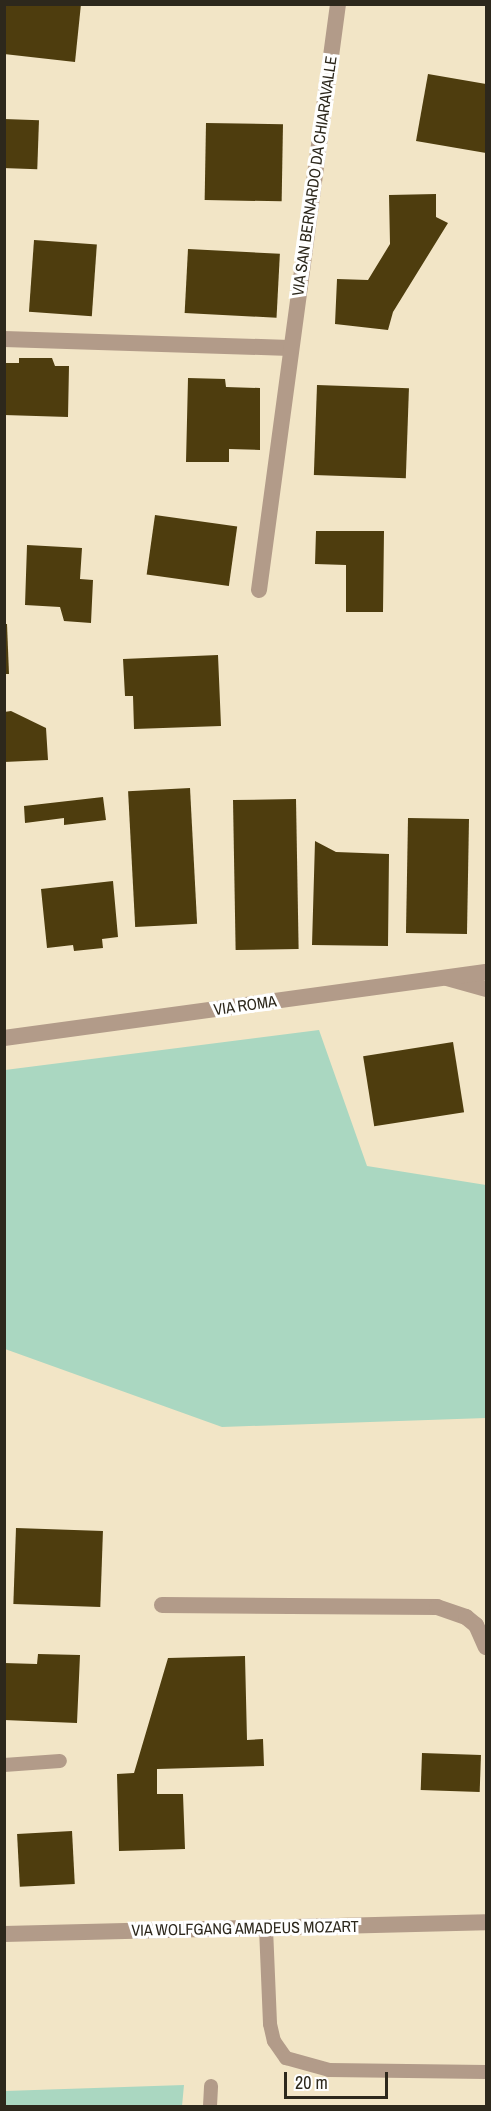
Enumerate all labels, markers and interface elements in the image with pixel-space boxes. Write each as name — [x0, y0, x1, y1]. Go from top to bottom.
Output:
street label: VIA SAN BERNARDO DA CHIARAVALLE — [288, 54, 340, 298]
street label: VIA ROMA — [212, 991, 278, 1019]
street label: VIA WOLFGANG AMADEUS MOZART — [131, 1916, 359, 1940]
scale bar — [287, 2060, 390, 2098]
text: 20 m — [295, 2070, 328, 2095]

